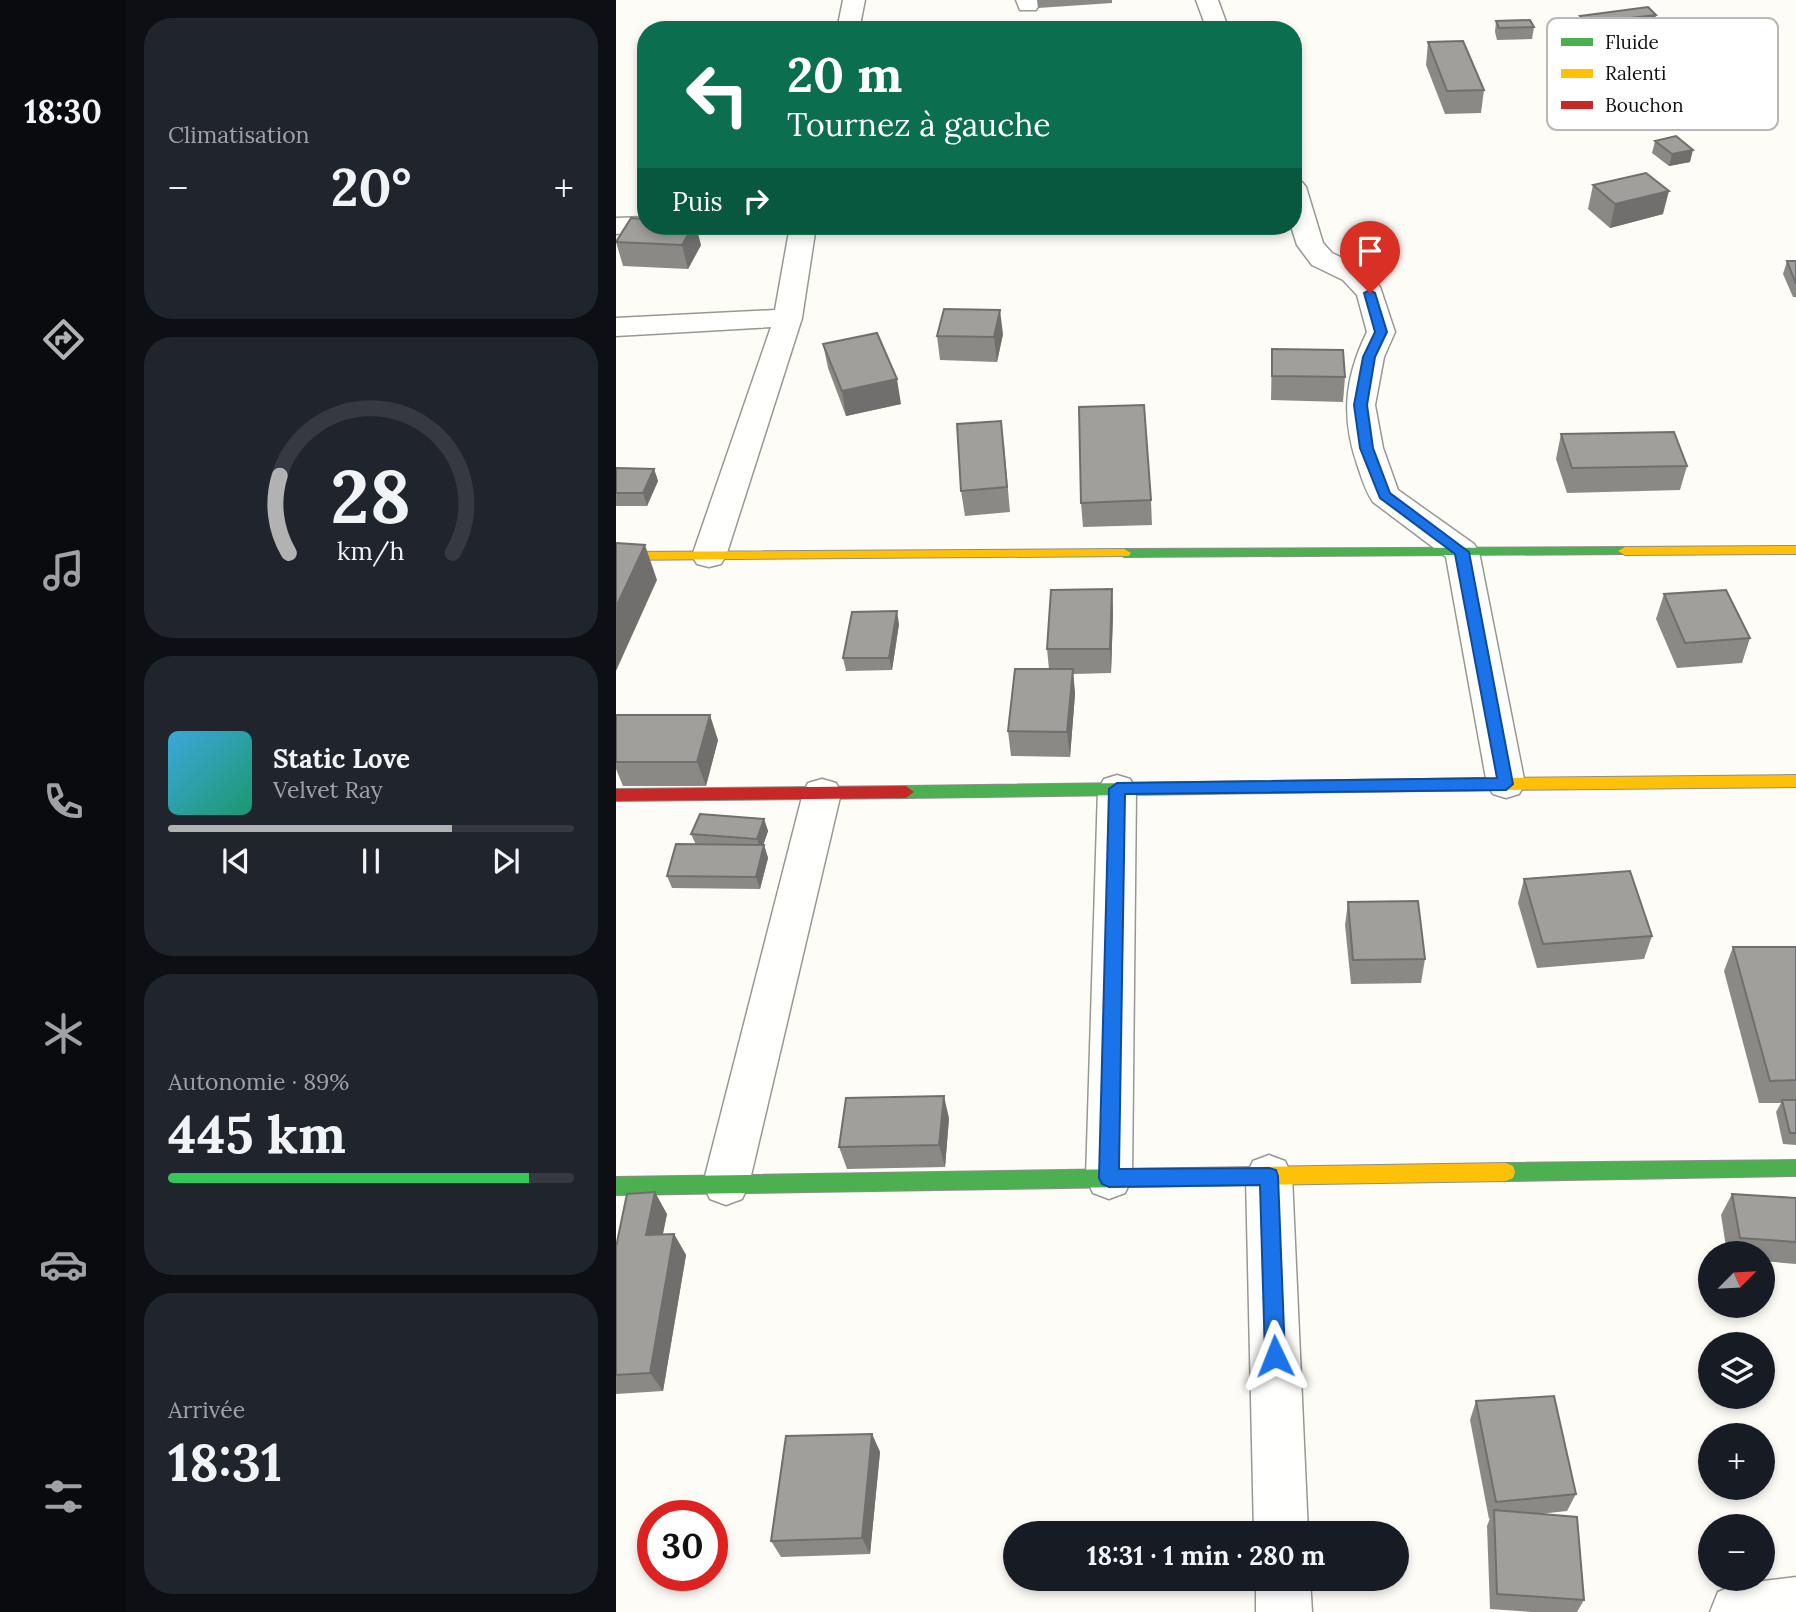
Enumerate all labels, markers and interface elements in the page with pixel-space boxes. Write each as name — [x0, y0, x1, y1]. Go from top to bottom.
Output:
legend — [1547, 18, 1778, 130]
text: Fluide — [1605, 30, 1659, 54]
text: 20 m — [787, 43, 902, 105]
icon: left — [672, 49, 763, 140]
text: Ralenti — [1605, 61, 1666, 85]
text: 18:30 — [24, 91, 102, 132]
text: Bouchon — [1605, 93, 1683, 117]
text: Tournez à gauche — [787, 104, 1051, 145]
text: Climatisation — [168, 120, 310, 149]
text: 20° — [331, 154, 411, 220]
text: − — [168, 164, 188, 212]
text: + — [554, 164, 574, 212]
icon: right — [737, 182, 775, 220]
text: Puis — [672, 185, 723, 218]
pin — [1340, 221, 1400, 293]
icon: arrive — [1351, 232, 1389, 270]
icon: directions — [39, 315, 88, 364]
text: 28 — [331, 451, 411, 544]
text: km/h — [337, 535, 405, 567]
icon: music — [39, 546, 88, 595]
text: Static Love — [273, 742, 410, 775]
text: Velvet Ray — [273, 775, 383, 804]
icon: phone — [39, 777, 88, 826]
icon: previous — [217, 842, 255, 880]
icon: pause — [352, 842, 390, 880]
icon: next — [487, 842, 525, 880]
icon: climate — [39, 1009, 88, 1058]
text: Autonomie · 89% — [168, 1067, 349, 1096]
text: 445 km — [168, 1101, 346, 1167]
icon: car — [39, 1240, 88, 1289]
north arrow — [1698, 1241, 1774, 1318]
map controls — [1698, 1241, 1775, 1591]
position arrow — [1238, 1319, 1312, 1393]
button: layers — [1698, 1332, 1775, 1409]
text: Arrivée — [168, 1395, 245, 1424]
button: + — [1698, 1423, 1775, 1500]
text: 18:31 — [168, 1429, 282, 1495]
icon: filters — [39, 1472, 88, 1521]
speed limit sign: 30 — [637, 1500, 728, 1591]
button: − — [1698, 1514, 1775, 1591]
text: 18:31 · 1 min · 280 m — [1087, 1539, 1325, 1572]

